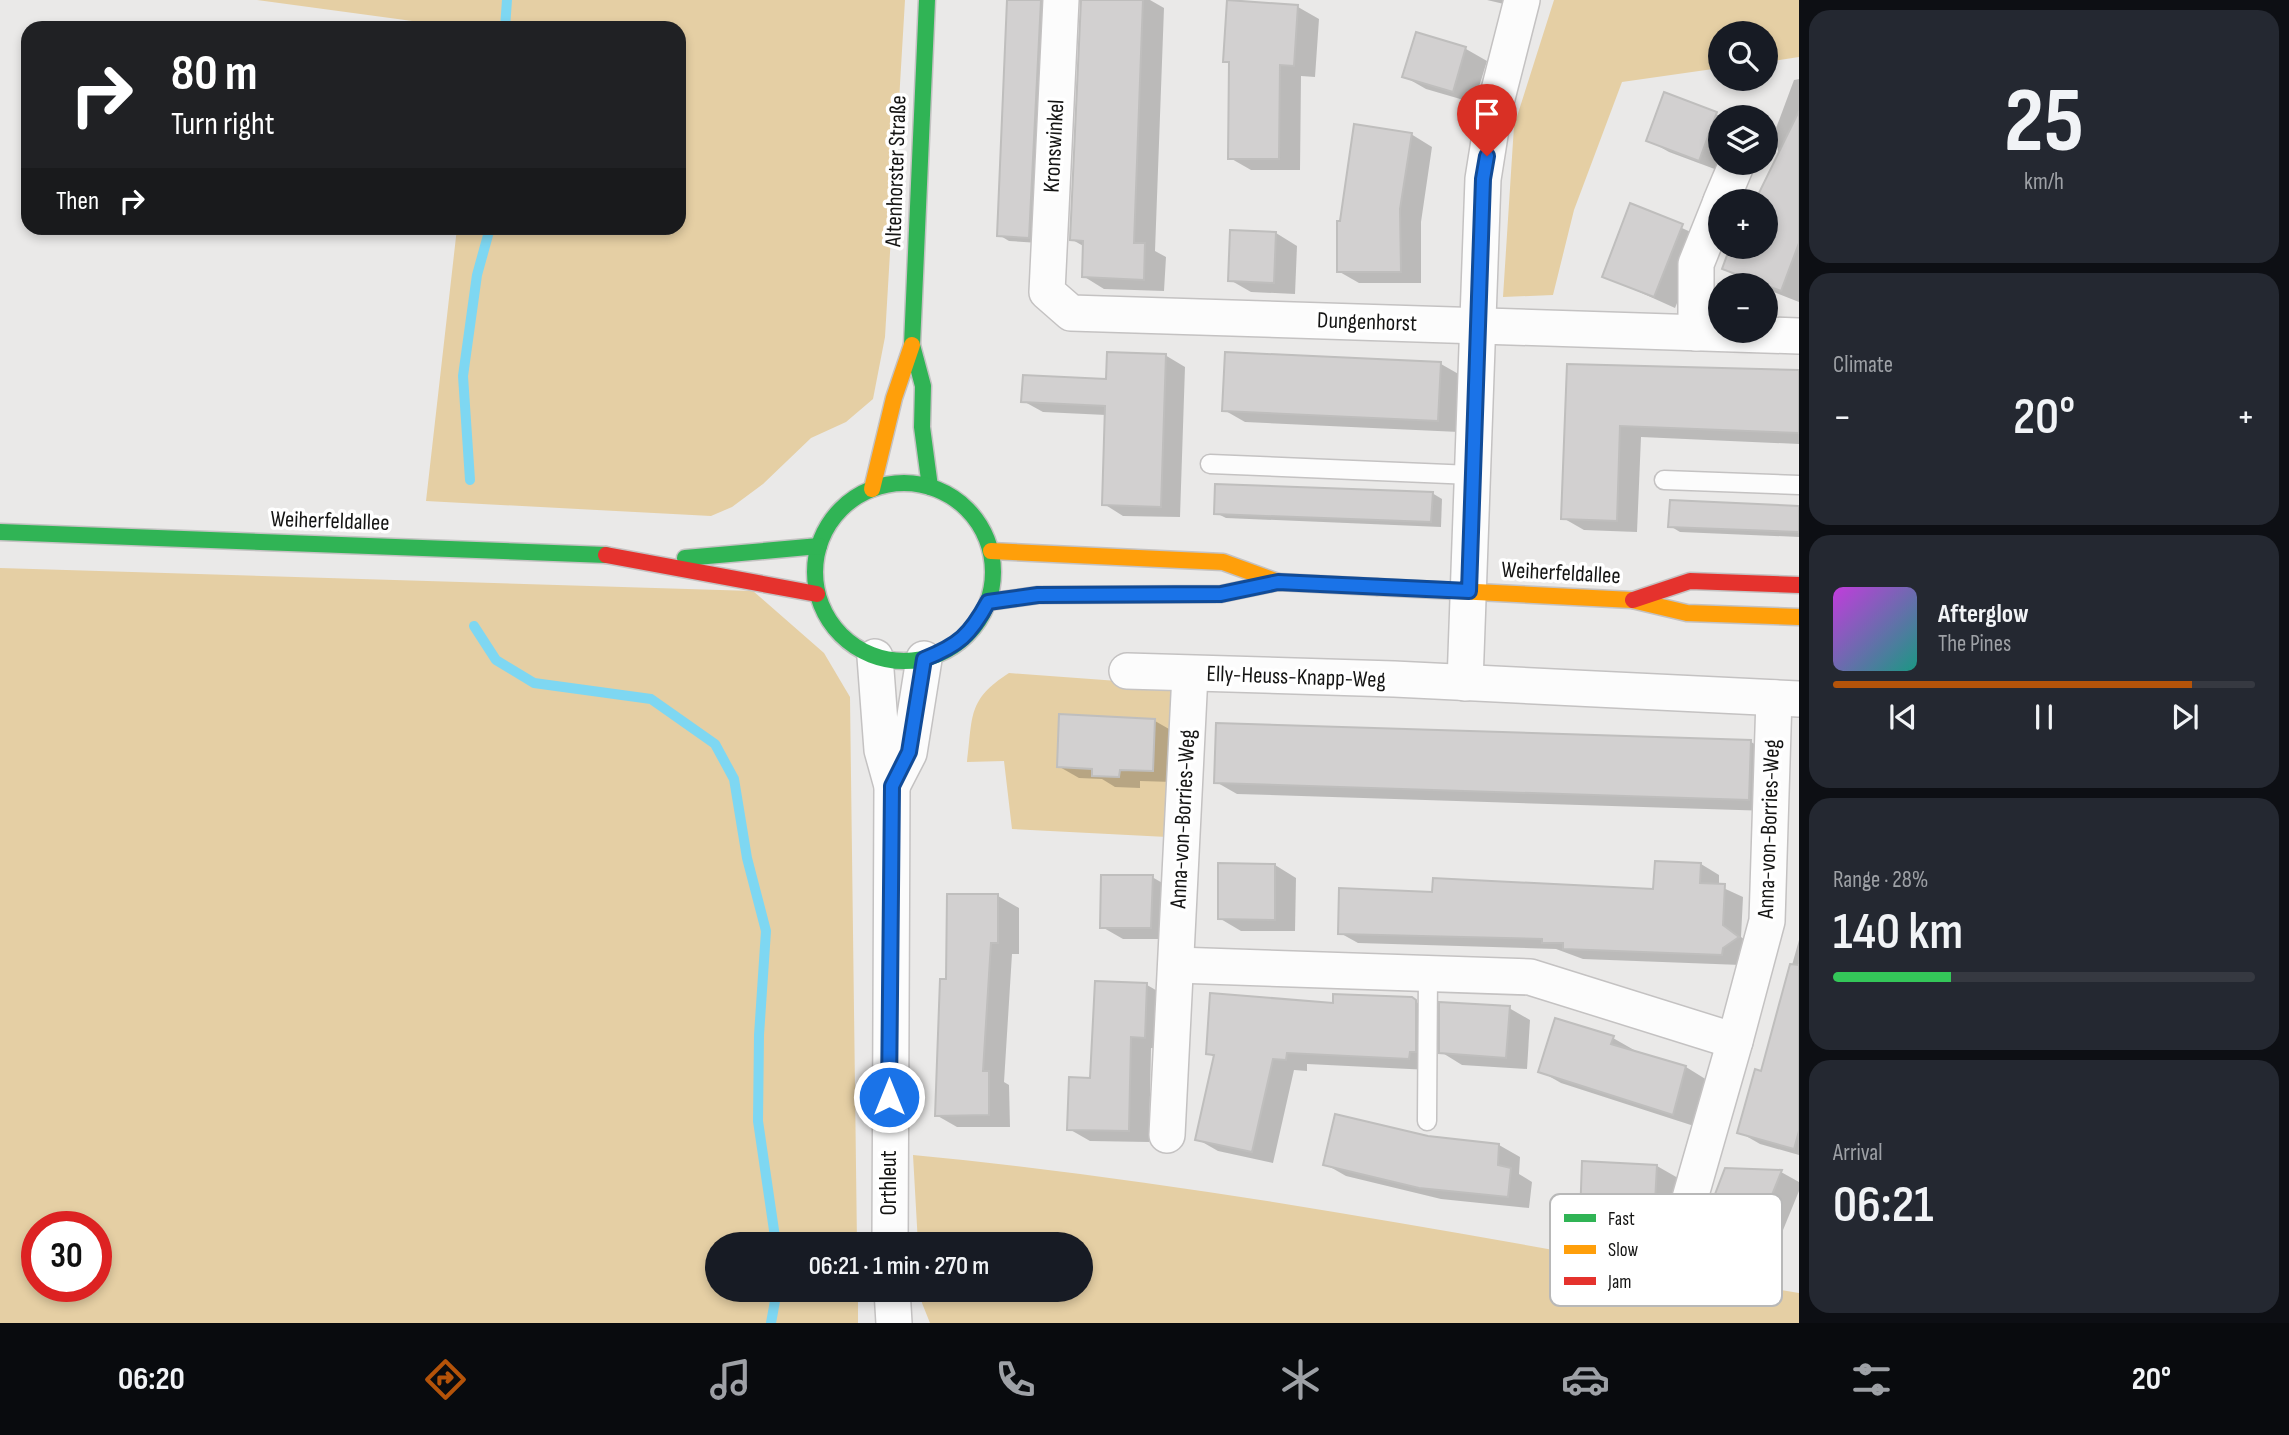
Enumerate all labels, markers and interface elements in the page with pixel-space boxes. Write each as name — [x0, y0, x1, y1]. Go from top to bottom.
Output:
map controls — [1708, 21, 1778, 343]
button: search — [1708, 21, 1778, 91]
text: 80 m — [171, 45, 258, 104]
icon: right — [56, 49, 147, 140]
text: 25 — [2004, 68, 2084, 177]
pin — [1457, 84, 1517, 156]
street label: Altenhorster Straße — [879, 95, 913, 248]
icon: arrive — [1468, 95, 1506, 133]
street label: Kronswinkel — [1038, 99, 1070, 193]
text: Turn right — [171, 105, 275, 144]
button: layers — [1708, 105, 1778, 175]
text: km/h — [2024, 168, 2064, 196]
icon: right — [113, 182, 151, 220]
text: Then — [56, 186, 99, 217]
button: + — [1708, 189, 1778, 259]
button: − — [1708, 273, 1778, 343]
street label: Dungenhorst — [1317, 306, 1417, 338]
text: Climate — [1833, 351, 1893, 379]
text: 20° — [2013, 386, 2075, 449]
text: − — [1833, 395, 1852, 440]
text: + — [2236, 395, 2255, 440]
street label: Weiherfeldallee — [270, 505, 390, 537]
street label: Weiherfeldallee — [1501, 556, 1621, 590]
text: Afterglow — [1938, 599, 2029, 630]
text: The Pines — [1938, 630, 2011, 658]
street label: Elly-Heuss-Knapp-Weg — [1206, 660, 1386, 694]
icon: previous — [1884, 698, 1922, 736]
icon: pause — [2025, 698, 2063, 736]
icon: next — [2166, 698, 2204, 736]
street label: Anna-von-Borries-Weg — [1164, 729, 1202, 910]
street label: Anna-von-Borries-Weg — [1752, 739, 1786, 920]
text: Range · 28% — [1833, 866, 1928, 894]
text: 140 km — [1833, 901, 1963, 964]
position arrow — [852, 1060, 926, 1134]
text: Arrival — [1833, 1139, 1882, 1167]
street label: Orthleut — [875, 1150, 903, 1216]
text: 06:21 — [1833, 1174, 1933, 1237]
legend — [1550, 1194, 1782, 1306]
text: Fast — [1608, 1208, 1635, 1231]
speed limit sign: 30 — [21, 1211, 112, 1302]
text: Slow — [1608, 1239, 1638, 1262]
text: 06:21 · 1 min · 270 m — [809, 1251, 989, 1282]
text: Jam — [1607, 1271, 1631, 1294]
icon: directions — [421, 1355, 470, 1404]
icon: music — [706, 1355, 755, 1404]
icon: phone — [991, 1355, 1040, 1404]
icon: climate — [1276, 1355, 1325, 1404]
icon: car — [1561, 1355, 1610, 1404]
icon: filters — [1847, 1355, 1896, 1404]
text: 06:20 — [118, 1360, 185, 1399]
text: 20° — [2132, 1360, 2171, 1399]

